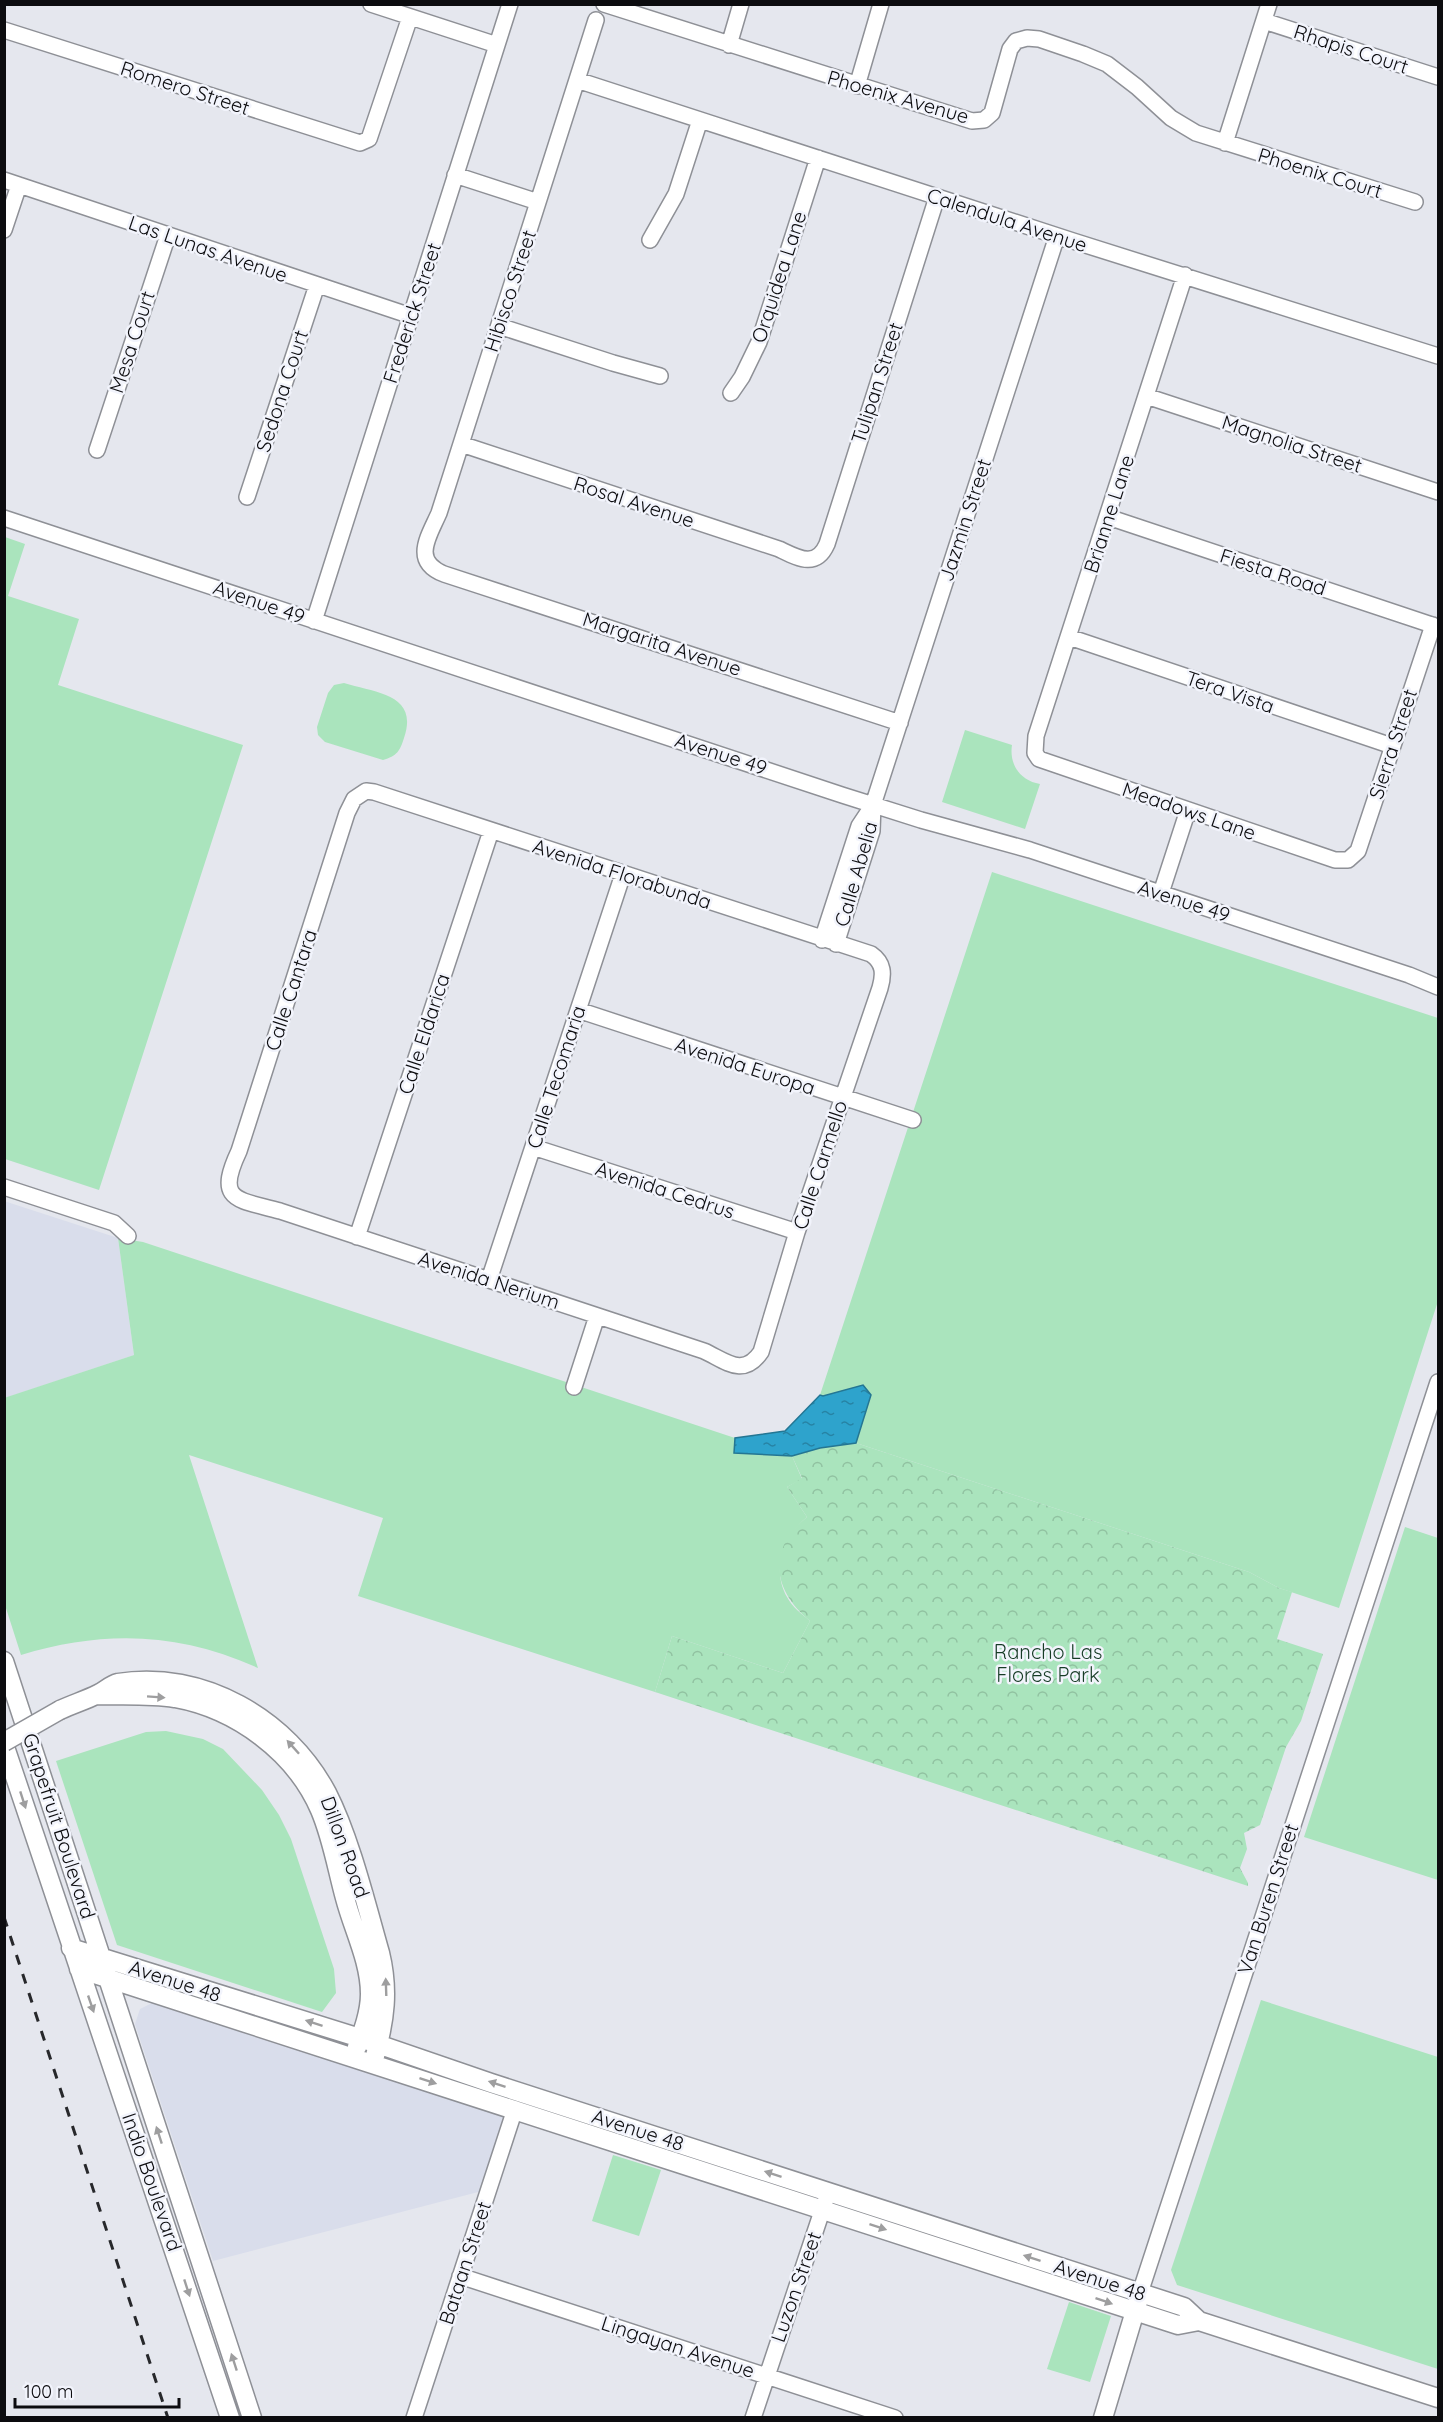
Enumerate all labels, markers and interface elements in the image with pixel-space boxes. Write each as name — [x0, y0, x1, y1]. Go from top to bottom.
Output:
street label: Rhapis Court — [1291, 18, 1412, 79]
street label: Romero Street — [117, 55, 253, 120]
street label: Phoenix Avenue — [824, 64, 972, 129]
street label: Phoenix Court — [1255, 142, 1386, 203]
street label: Calendula Avenue — [924, 182, 1090, 257]
street label: Orquidea Lane — [745, 208, 812, 346]
street label: Las Lunas Avenue — [125, 210, 291, 287]
street label: Hibisco Street — [478, 226, 541, 355]
street label: Frederick Street — [377, 239, 446, 386]
street label: Mesa Court — [103, 287, 160, 396]
street label: Tulipan Street — [845, 319, 908, 447]
street label: Sedona Court — [250, 326, 313, 455]
street label: Magnolia Street — [1219, 409, 1366, 478]
street label: Brianne Lane — [1078, 452, 1139, 576]
street label: Jazmin Street — [933, 455, 996, 584]
street label: Rosal Avenue — [571, 470, 698, 533]
street label: Fiesta Road — [1217, 543, 1329, 600]
street label: Avenue 49 — [210, 574, 308, 629]
street label: Margarita Avenue — [580, 606, 745, 681]
street label: Tera Vista — [1183, 665, 1278, 718]
street label: Sierra Street — [1363, 685, 1422, 802]
street label: Avenue 49 — [672, 727, 770, 780]
street label: Meadows Lane — [1119, 776, 1259, 845]
street label: Calle Abelia — [829, 818, 882, 929]
street label: Avenida Florabunda — [530, 833, 715, 914]
street label: Avenue 49 — [1135, 874, 1233, 927]
street label: Calle Cantara — [259, 926, 322, 1054]
street label: Calle Eldarica — [392, 970, 455, 1097]
street label: Calle Tecomaria — [521, 1002, 590, 1151]
street label: Avenida Europa — [672, 1031, 818, 1100]
street label: Calle Carmello — [787, 1097, 852, 1233]
street label: Avenida Cedrus — [593, 1155, 738, 1224]
street label: Avenida Nerium — [415, 1245, 563, 1314]
park label: Rancho Las Flores Park — [994, 1639, 1102, 1687]
one-way arrow — [146, 1692, 165, 1701]
street label: Grapefruit Boulevard — [18, 1730, 101, 1922]
one-way arrow — [286, 1740, 300, 1755]
one-way arrow — [19, 1791, 28, 1809]
street label: Dillon Road — [316, 1793, 375, 1901]
street label: Van Buren Street — [1231, 1820, 1304, 1977]
street label: Avenue 48 — [126, 1954, 224, 2007]
one-way arrow — [381, 1977, 390, 1996]
one-way arrow — [86, 1995, 96, 2013]
one-way arrow — [305, 2018, 323, 2027]
one-way arrow — [419, 2077, 437, 2087]
one-way arrow — [488, 2079, 506, 2089]
street label: Avenue 48 — [589, 2103, 687, 2156]
street label: Indio Boulevard — [117, 2109, 188, 2254]
one-way arrow — [154, 2126, 164, 2144]
one-way arrow — [764, 2168, 782, 2178]
street label: Bataan Street — [433, 2198, 496, 2328]
one-way arrow — [869, 2223, 887, 2232]
street label: Luzon Street — [765, 2228, 826, 2345]
one-way arrow — [1023, 2253, 1041, 2263]
street label: Avenue 48 — [1051, 2253, 1149, 2306]
one-way arrow — [183, 2279, 192, 2297]
one-way arrow — [1095, 2296, 1113, 2306]
street label: Lingayan Avenue — [598, 2310, 758, 2383]
one-way arrow — [228, 2353, 238, 2371]
scale bar — [15, 2371, 178, 2409]
text: 100 m — [24, 2380, 73, 2403]

